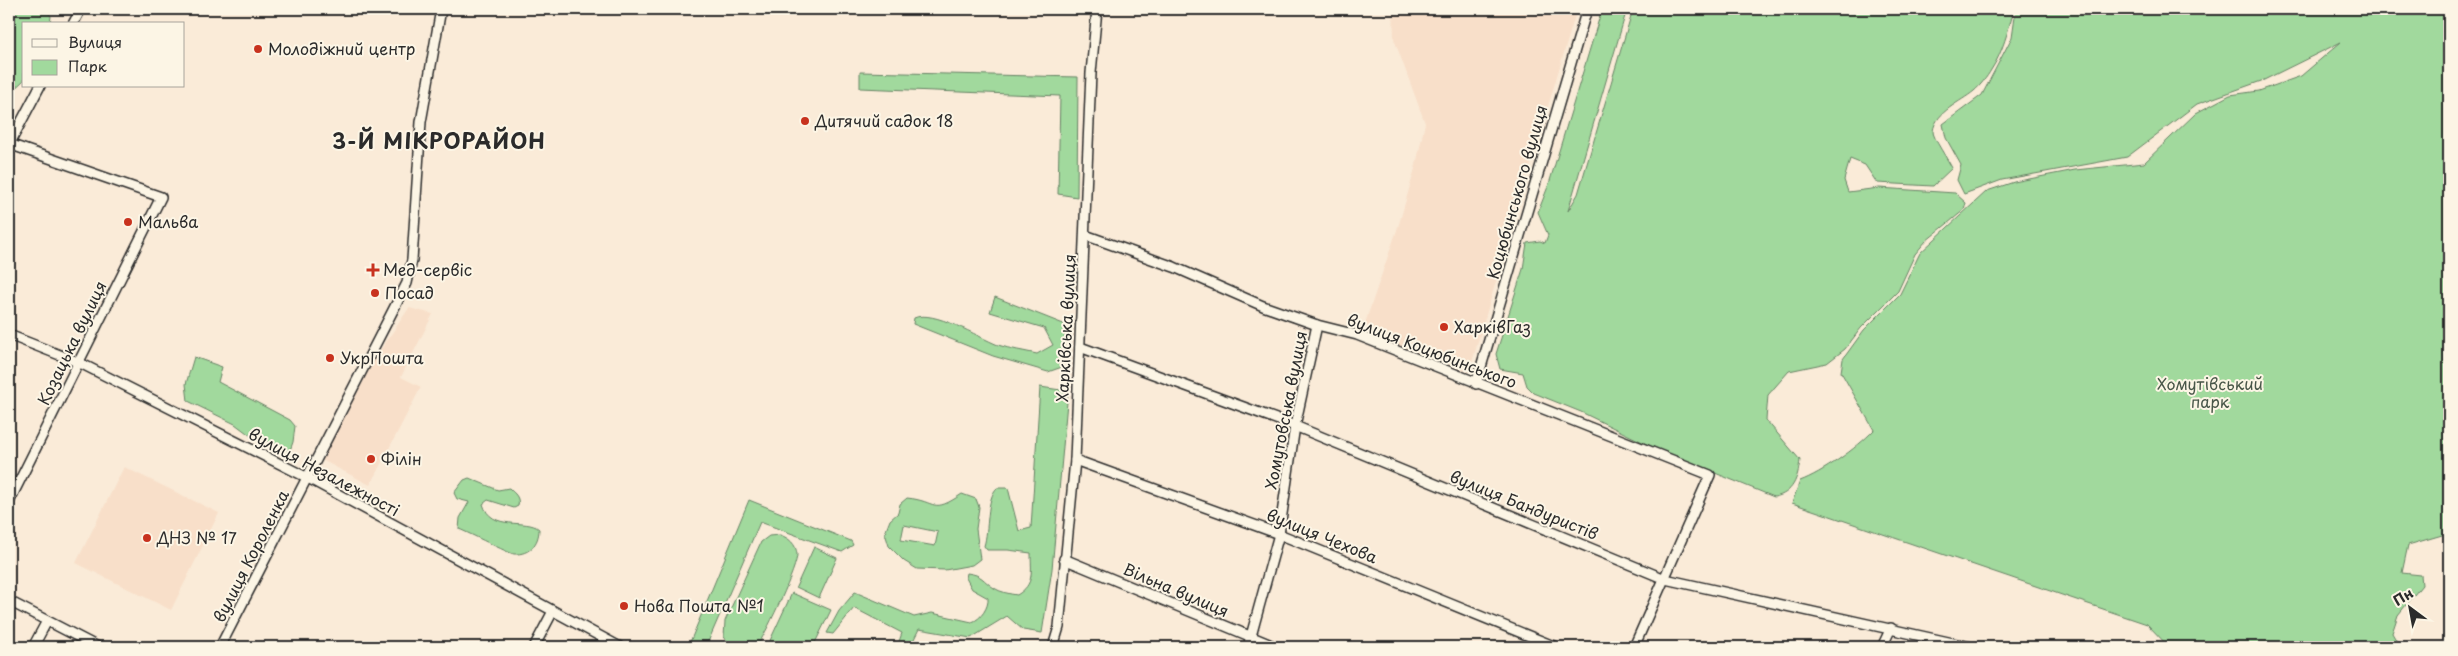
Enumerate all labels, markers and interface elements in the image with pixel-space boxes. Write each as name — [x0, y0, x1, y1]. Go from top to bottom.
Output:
legend — [22, 22, 185, 88]
text: Вулиця — [68, 30, 122, 53]
place label: Молодіжний центр — [268, 36, 416, 60]
marker: Молодіжний центр — [252, 43, 264, 55]
text: Парк — [68, 54, 107, 77]
street label: Коцюбинського вулиця — [1480, 102, 1552, 282]
place label: Дитячий садок 18 — [814, 108, 954, 132]
marker: Дитячий садок 18 — [799, 115, 811, 127]
district label: 3-Й МІКРОРАЙОН — [332, 124, 546, 156]
place label: Мальва — [138, 209, 198, 233]
marker: Мальва — [122, 216, 134, 228]
street label: Харківська вулиця — [1049, 253, 1081, 402]
place label: Мед-сервіс — [383, 257, 472, 281]
marker: Мед-сервіс — [367, 264, 379, 276]
street label: Козацька вулиця — [31, 277, 112, 409]
place label: Посад — [385, 280, 434, 304]
marker: Посад — [369, 287, 381, 299]
street label: вулиця Коцюбинського — [1344, 307, 1521, 394]
place label: ХарківГаз — [1454, 314, 1531, 338]
marker: ХарківГаз — [1438, 321, 1450, 333]
street label: Хомутовська вулиця — [1258, 329, 1312, 491]
place label: УкрПошта — [340, 345, 424, 369]
marker: УкрПошта — [324, 352, 336, 364]
park label: Хомутівський парк — [2157, 371, 2263, 413]
street label: вулиця Незалежності — [245, 421, 404, 521]
place label: Філін — [381, 446, 422, 470]
marker: Філін — [365, 453, 377, 465]
street label: вулиця Бандуристів — [1447, 463, 1602, 545]
street label: вулиця Короленка — [206, 485, 294, 626]
street label: вулиця Чехова — [1263, 502, 1381, 568]
place label: ДНЗ № 17 — [156, 525, 237, 549]
marker: ДНЗ № 17 — [141, 532, 153, 544]
street label: Вільна вулиця — [1120, 556, 1233, 622]
text: Пн — [2389, 582, 2417, 611]
north arrow — [2386, 584, 2436, 634]
place label: Нова Пошта №1 — [634, 593, 764, 617]
marker: Нова Пошта №1 — [618, 600, 630, 612]

